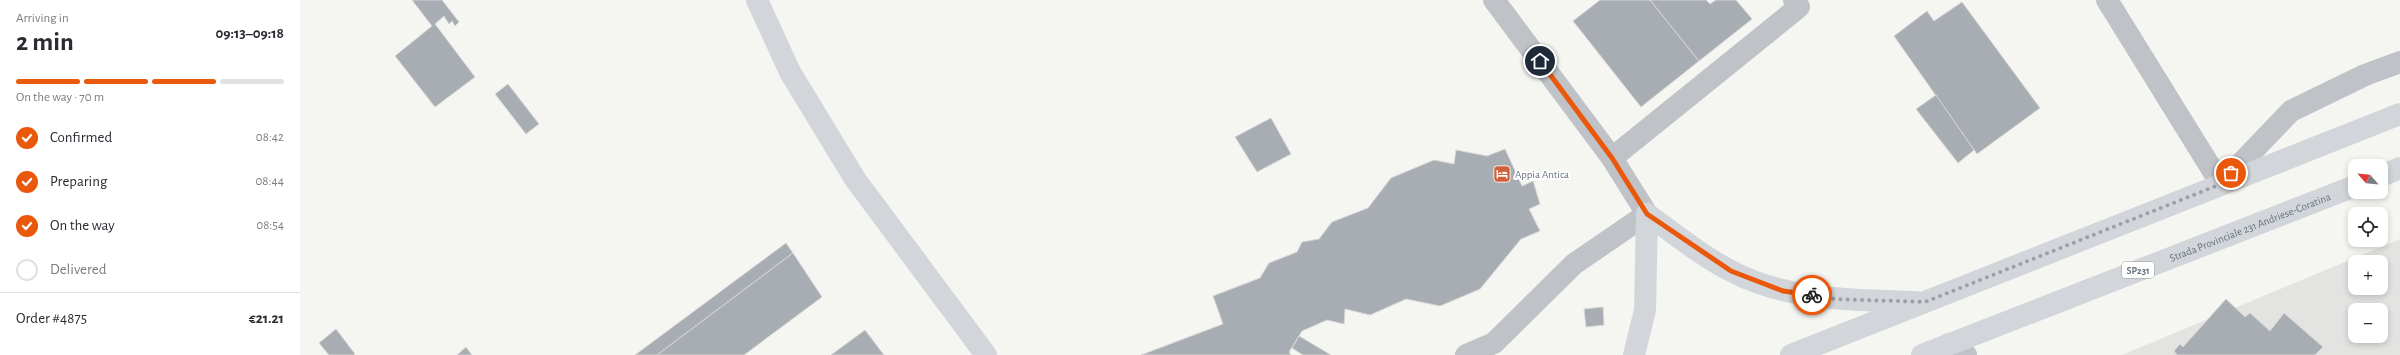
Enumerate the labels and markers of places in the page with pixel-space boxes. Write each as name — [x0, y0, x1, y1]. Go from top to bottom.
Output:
pin — [1523, 44, 1557, 78]
pin — [2214, 156, 2248, 190]
hotel icon: Appia Antica — [1492, 164, 1512, 184]
place label: Appia Antica — [1515, 169, 1569, 180]

